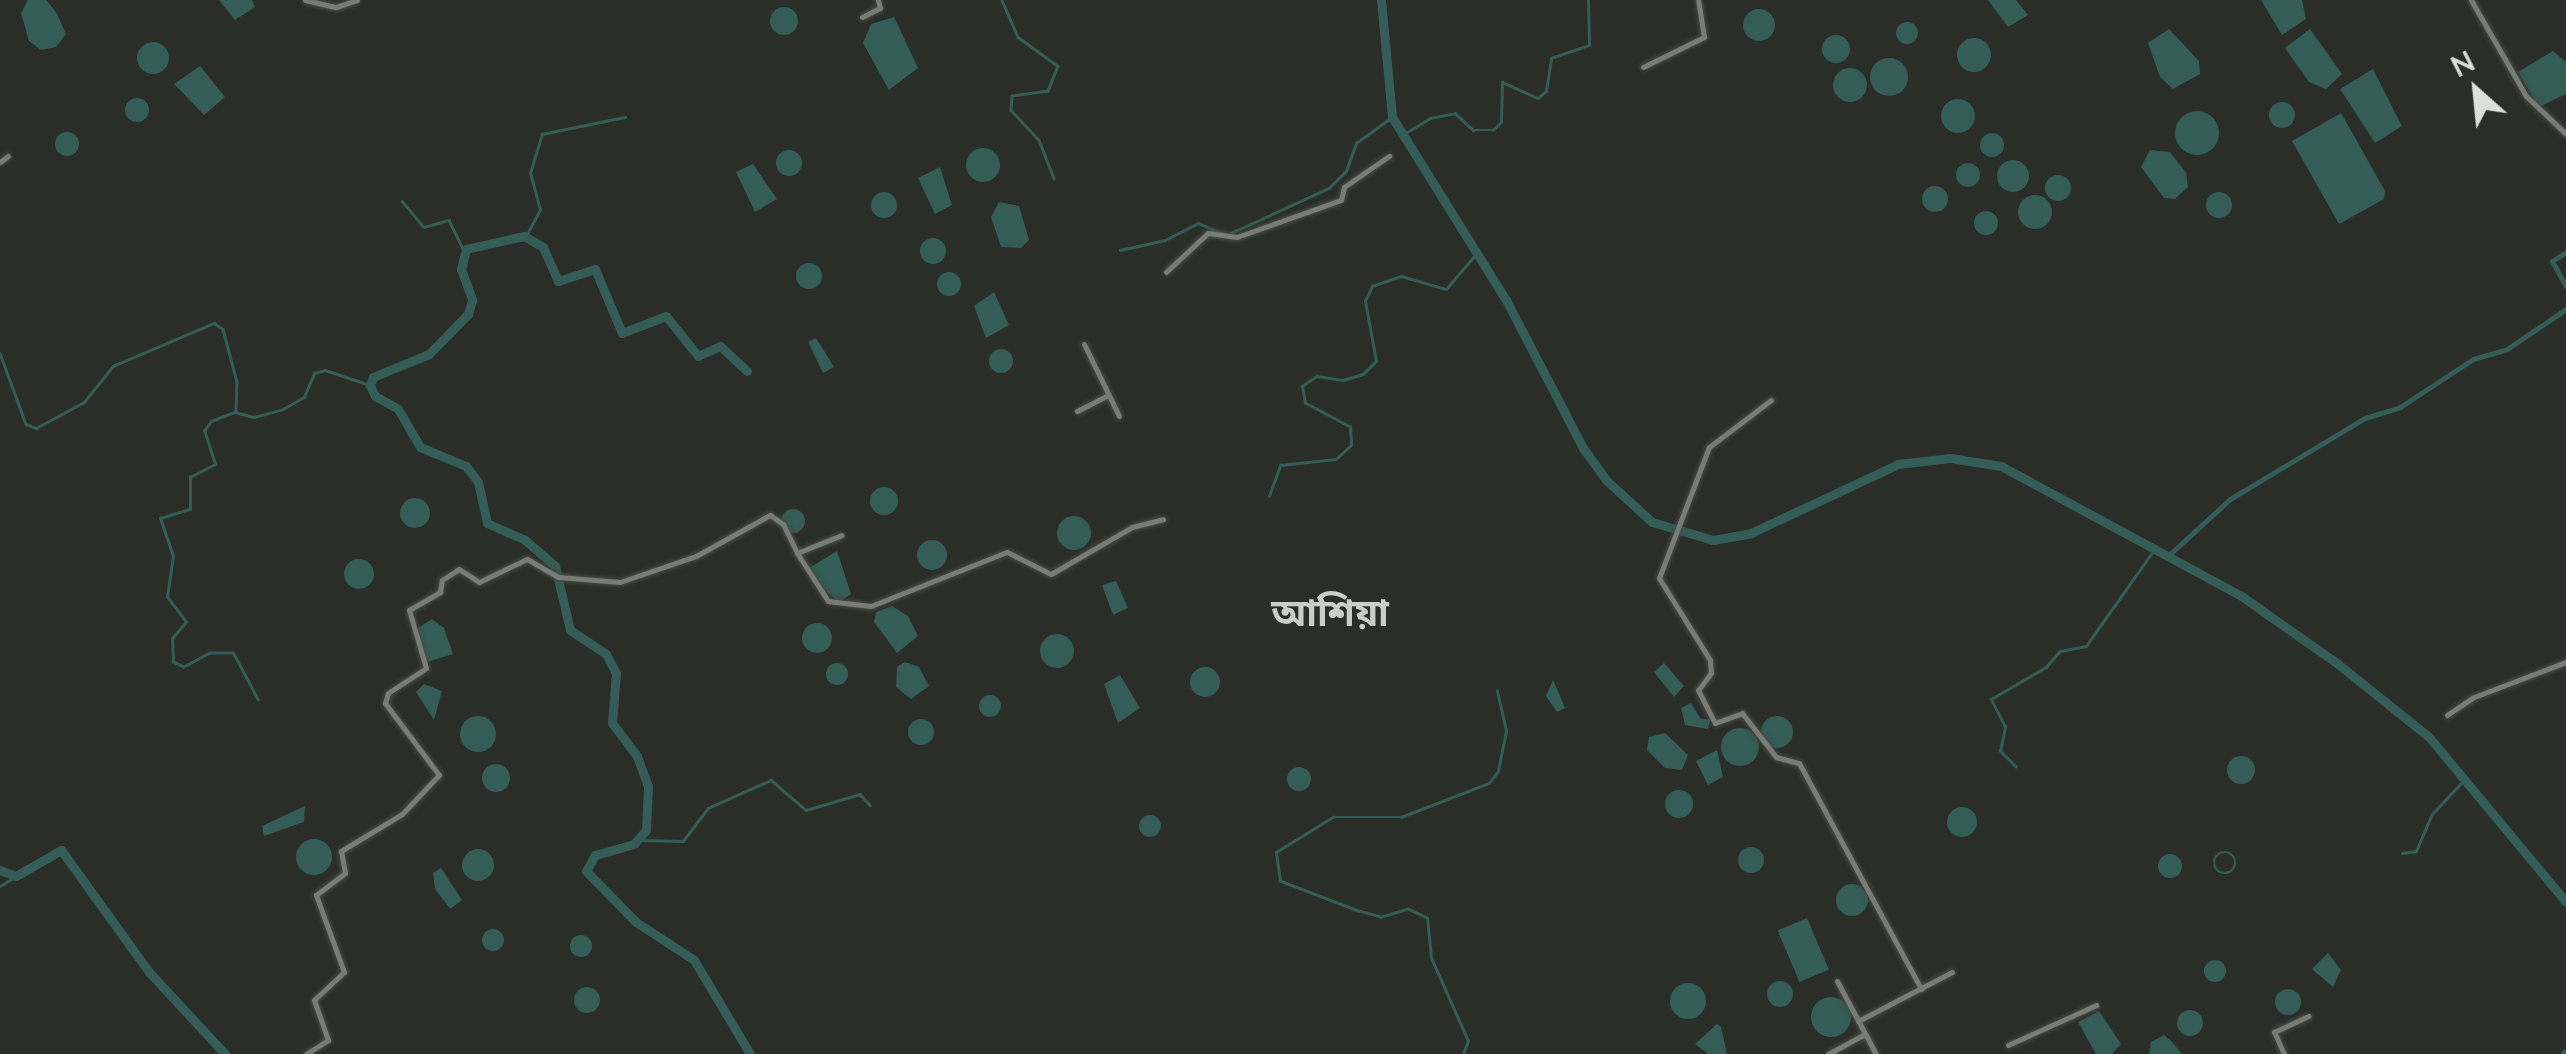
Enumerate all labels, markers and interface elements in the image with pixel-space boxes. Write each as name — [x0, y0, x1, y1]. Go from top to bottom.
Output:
north arrow — [2426, 40, 2526, 140]
text: N — [2445, 43, 2480, 83]
district label: আশিয়া — [1271, 589, 1389, 635]

